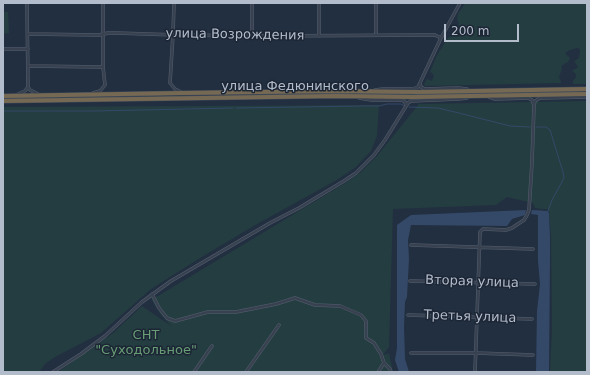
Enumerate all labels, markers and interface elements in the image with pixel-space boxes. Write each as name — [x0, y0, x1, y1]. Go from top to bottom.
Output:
scale bar — [446, 16, 521, 42]
text: 200 m — [451, 24, 489, 38]
street label: улица Возрождения — [165, 26, 305, 44]
street label: улица Федюнинского — [221, 79, 369, 95]
street label: Вторая улица — [425, 273, 519, 291]
street label: Третья улица — [423, 308, 517, 326]
park label: СНТ "Суходольное" — [95, 328, 197, 359]

